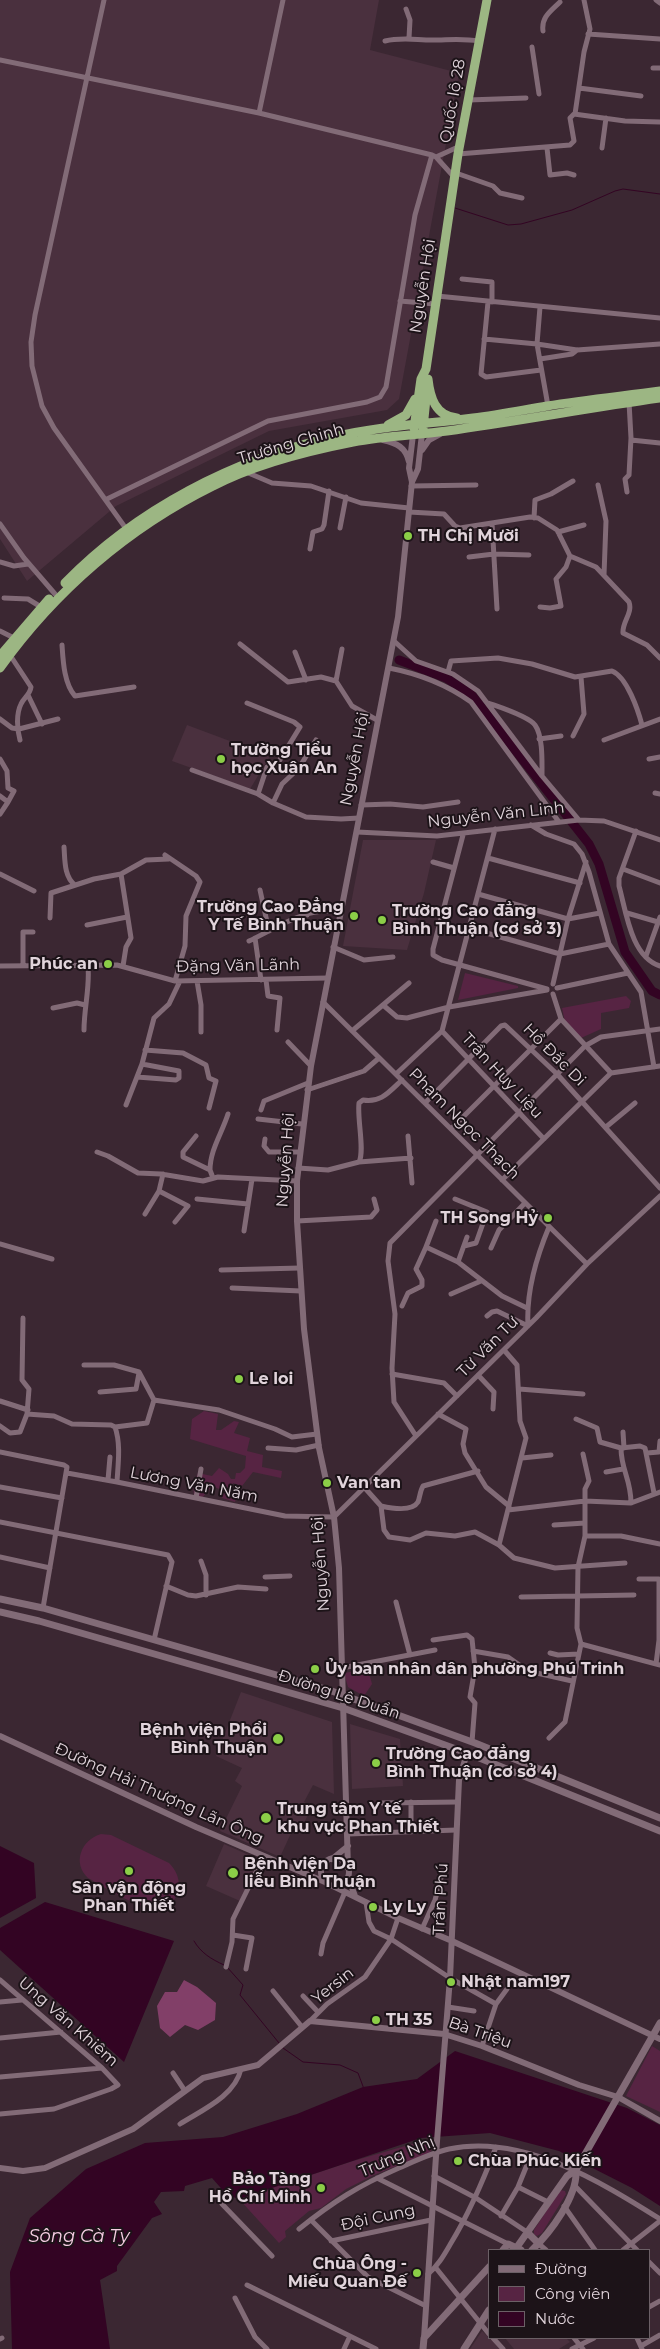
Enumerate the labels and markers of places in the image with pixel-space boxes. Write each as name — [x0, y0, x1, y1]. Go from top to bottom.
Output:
place label: TH Chị Mười — [418, 526, 519, 546]
marker: TH Chị Mười — [402, 530, 414, 542]
place label: Trường Tiểu học Xuân An — [231, 740, 337, 778]
marker: Trường Tiểu học Xuân An — [215, 753, 227, 765]
place label: Trường Cao Đẳng Y Tế Bình Thuận — [197, 897, 344, 935]
place label: Trường Cao đẳng Bình Thuận (cơ sở 3) — [392, 901, 562, 939]
marker: Trường Cao Đẳng Y Tế Bình Thuận — [348, 910, 360, 922]
marker: Trường Cao đẳng Bình Thuận (cơ sở 3) — [376, 914, 388, 926]
place label: Phúc an — [29, 954, 98, 974]
marker: Phúc an — [102, 958, 114, 970]
place label: TH Song Hỷ — [441, 1208, 538, 1228]
marker: TH Song Hỷ — [542, 1212, 554, 1224]
place label: Le loi — [249, 1369, 293, 1389]
marker: Le loi — [233, 1373, 245, 1385]
place label: Van tan — [337, 1473, 401, 1493]
marker: Van tan — [321, 1477, 333, 1489]
place label: Ủy ban nhân dân phường Phú Trinh — [325, 1659, 624, 1679]
marker: Ủy ban nhân dân phường Phú Trinh — [309, 1663, 321, 1675]
place label: Bệnh viện Phổi Bình Thuận — [140, 1720, 267, 1758]
marker: Bệnh viện Phổi Bình Thuận — [271, 1732, 285, 1746]
place label: Trường Cao đẳng Bình Thuận (cơ sở 4) — [386, 1744, 557, 1782]
marker: Trường Cao đẳng Bình Thuận (cơ sở 4) — [370, 1757, 382, 1769]
place label: Trung tâm Y tế khu vực Phan Thiết — [277, 1799, 440, 1837]
marker: Trung tâm Y tế khu vực Phan Thiết — [259, 1811, 273, 1825]
place label: Bệnh viện Da liễu Bình Thuận — [244, 1854, 376, 1892]
marker: Sân vận động Phan Thiết — [123, 1865, 135, 1877]
marker: Bệnh viện Da liễu Bình Thuận — [226, 1866, 240, 1880]
place label: Sân vận động Phan Thiết — [72, 1878, 186, 1916]
place label: Ly Ly — [383, 1897, 426, 1917]
marker: Ly Ly — [367, 1901, 379, 1913]
place label: Nhật nam197 — [461, 1972, 570, 1992]
marker: Nhật nam197 — [445, 1976, 457, 1988]
place label: TH 35 — [386, 2010, 432, 2030]
marker: TH 35 — [370, 2014, 382, 2026]
place label: Chùa Phúc Kiến — [468, 2151, 602, 2171]
marker: Chùa Phúc Kiến — [452, 2155, 464, 2167]
place label: Bảo Tàng Hồ Chí Minh — [209, 2169, 311, 2207]
marker: Bảo Tàng Hồ Chí Minh — [315, 2182, 327, 2194]
place label: Chùa Ông - Miếu Quan Đế — [288, 2254, 407, 2292]
marker: Chùa Ông - Miếu Quan Đế — [411, 2267, 423, 2279]

